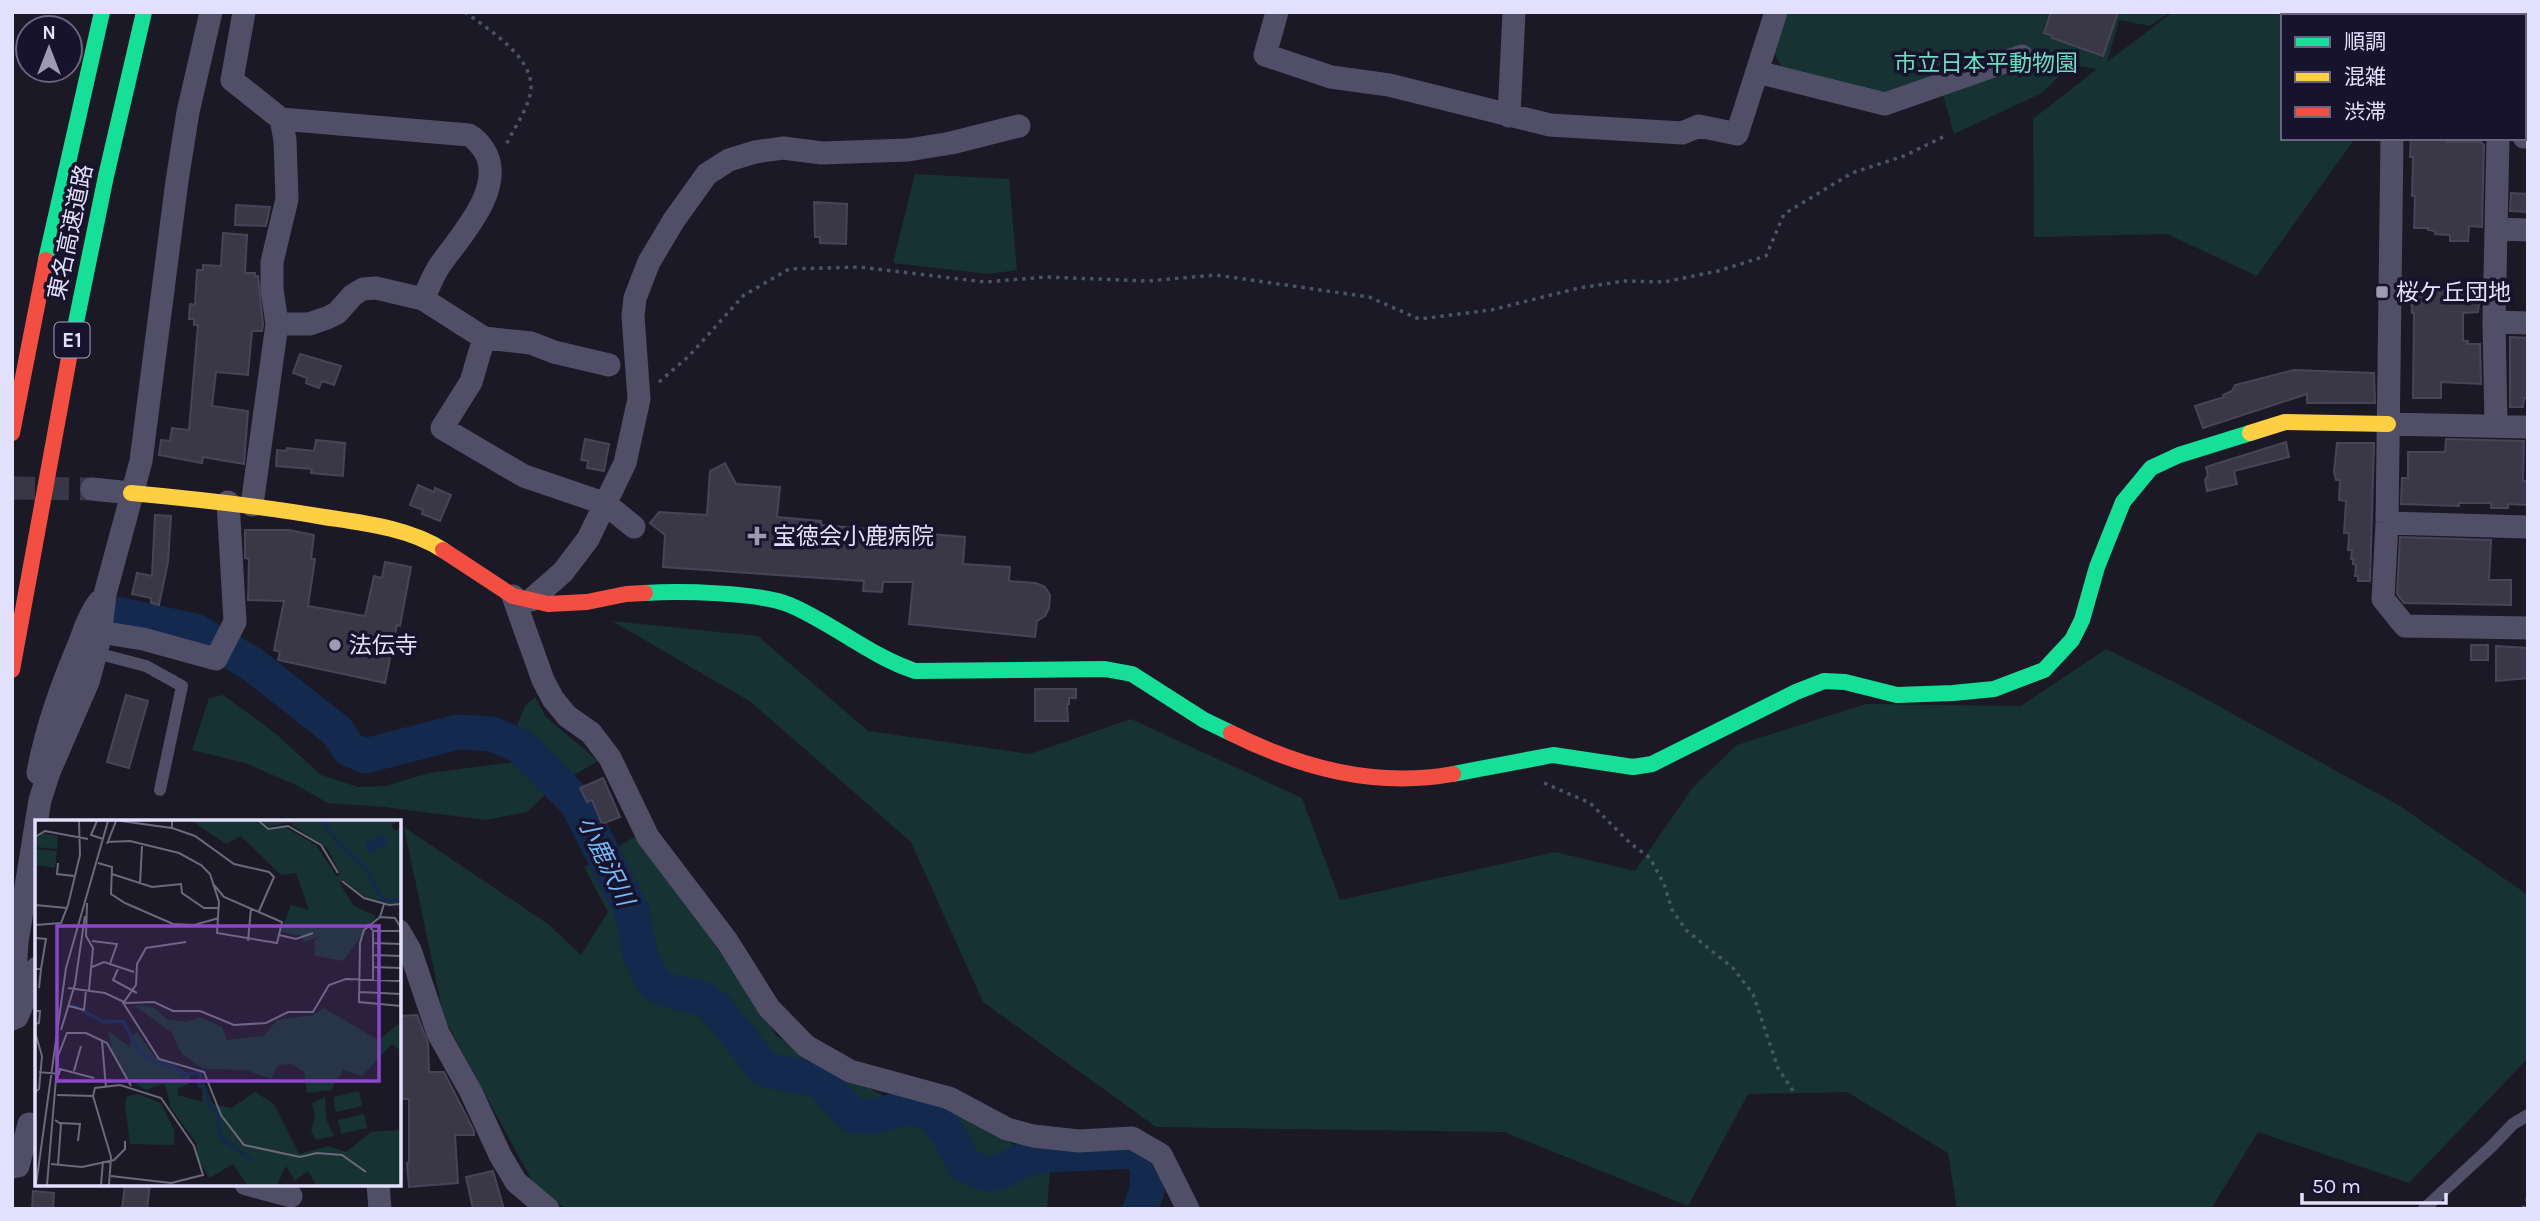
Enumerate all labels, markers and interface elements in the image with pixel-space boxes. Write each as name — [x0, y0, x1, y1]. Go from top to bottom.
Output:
north arrow — [14, 14, 84, 84]
legend — [2281, 14, 2526, 140]
text: N — [42, 22, 56, 44]
text: 順調 — [2344, 30, 2386, 54]
park label: 市立日本平動物園 — [1894, 50, 2078, 77]
text: 混雑 — [2344, 65, 2386, 89]
text: 渋滞 — [2344, 100, 2386, 124]
street label: 東名高速道路 — [43, 162, 98, 302]
place label: 桜ケ丘団地 — [2396, 279, 2511, 306]
marker: 桜ケ丘団地 — [2374, 284, 2390, 300]
road number: E1 — [55, 322, 90, 358]
place label: 宝徳会小鹿病院 — [773, 523, 934, 550]
marker: 宝徳会小鹿病院 — [747, 526, 767, 546]
place label: 法伝寺 — [349, 632, 418, 659]
marker: 法伝寺 — [327, 637, 343, 653]
water label: 小鹿沢川 — [572, 812, 641, 913]
inset map — [35, 820, 401, 1186]
scale bar — [2302, 1162, 2446, 1206]
text: 50 m — [2312, 1174, 2361, 1198]

